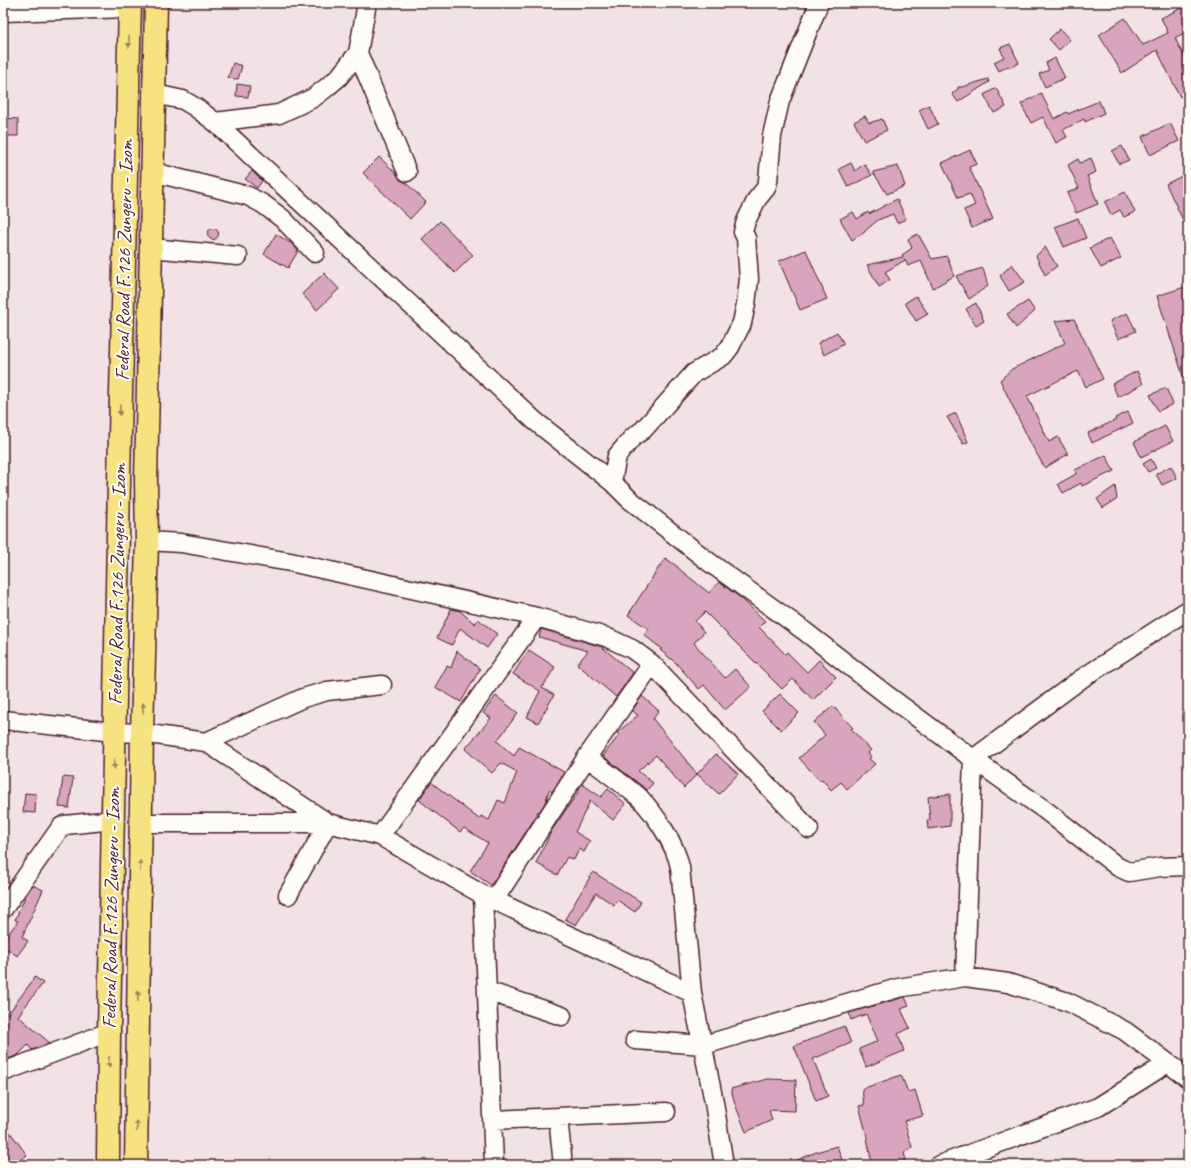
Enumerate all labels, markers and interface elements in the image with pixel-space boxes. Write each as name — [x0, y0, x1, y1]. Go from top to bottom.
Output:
one-way arrow — [126, 36, 133, 48]
street label: Federal Road F.126 Zungeru - Izom — [109, 137, 139, 381]
one-way arrow — [117, 404, 124, 416]
street label: Federal Road F.126 Zungeru - Izom — [102, 461, 132, 705]
one-way arrow — [139, 702, 146, 714]
one-way arrow — [111, 758, 117, 771]
street label: Federal Road F.126 Zungeru - Izom — [96, 785, 126, 1029]
one-way arrow — [137, 859, 143, 872]
one-way arrow — [135, 989, 141, 1002]
one-way arrow — [106, 1056, 112, 1069]
one-way arrow — [134, 1119, 140, 1132]

